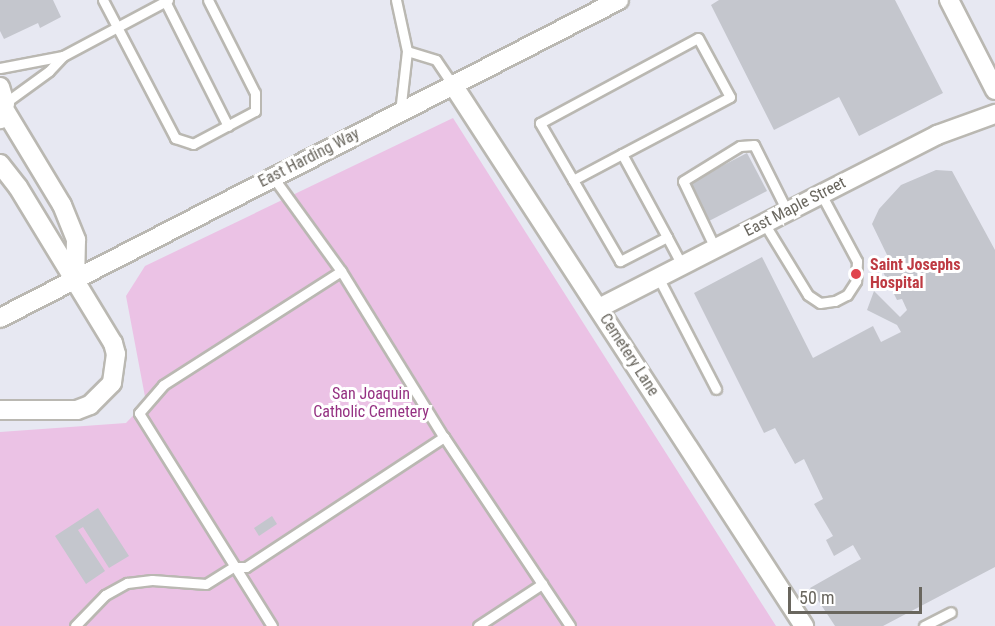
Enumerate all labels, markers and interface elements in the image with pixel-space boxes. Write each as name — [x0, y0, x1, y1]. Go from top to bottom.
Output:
street label: East Harding Way — [255, 124, 363, 192]
street label: East Maple Street — [741, 173, 849, 241]
place label: Saint Josephs Hospital — [870, 255, 960, 293]
marker: Saint Josephs Hospital — [847, 265, 865, 283]
street label: Cemetery Lane — [595, 310, 663, 400]
park label: San Joaquin Catholic Cemetery — [313, 384, 429, 422]
scale bar — [791, 575, 924, 613]
text: 50 m — [799, 587, 834, 608]

